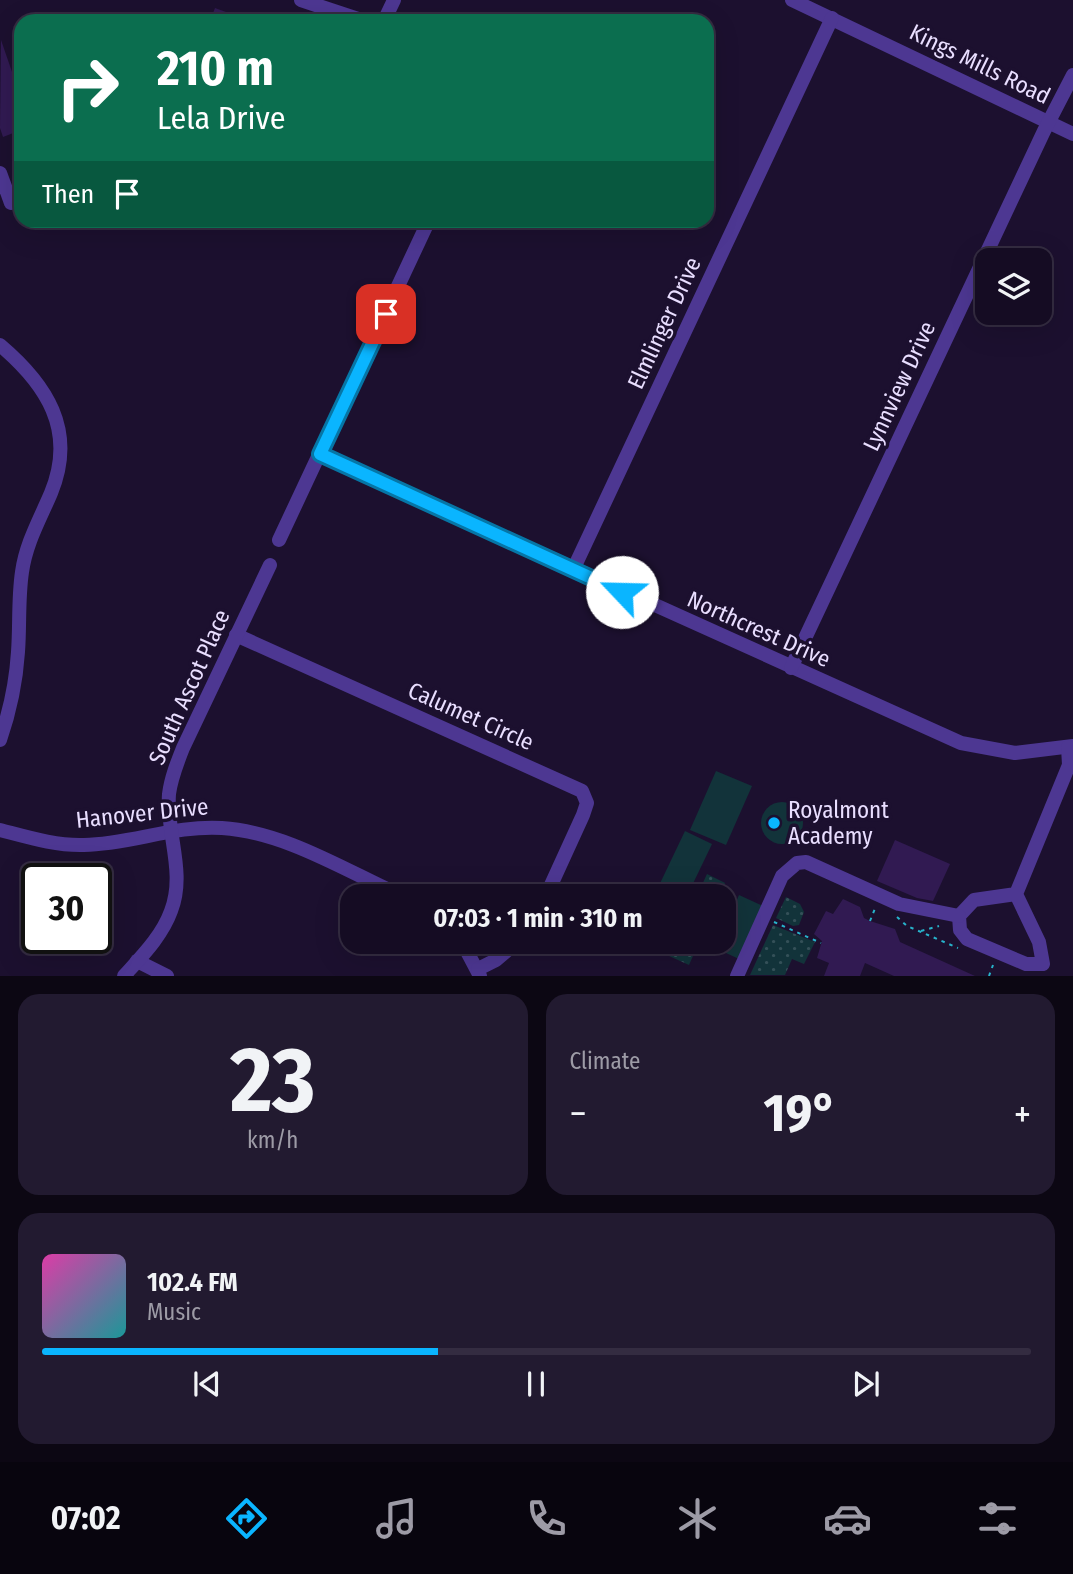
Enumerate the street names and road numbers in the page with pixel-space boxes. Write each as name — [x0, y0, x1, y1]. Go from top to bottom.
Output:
street label: Kings Mills Road — [905, 18, 1055, 110]
street label: Elmlinger Drive — [621, 253, 707, 393]
street label: Lynnview Drive — [857, 317, 941, 455]
street label: Northcrest Drive — [683, 585, 835, 673]
street label: South Ascot Place — [142, 605, 236, 769]
street label: Calumet Circle — [404, 676, 538, 756]
street label: Hanover Drive — [74, 792, 210, 834]

